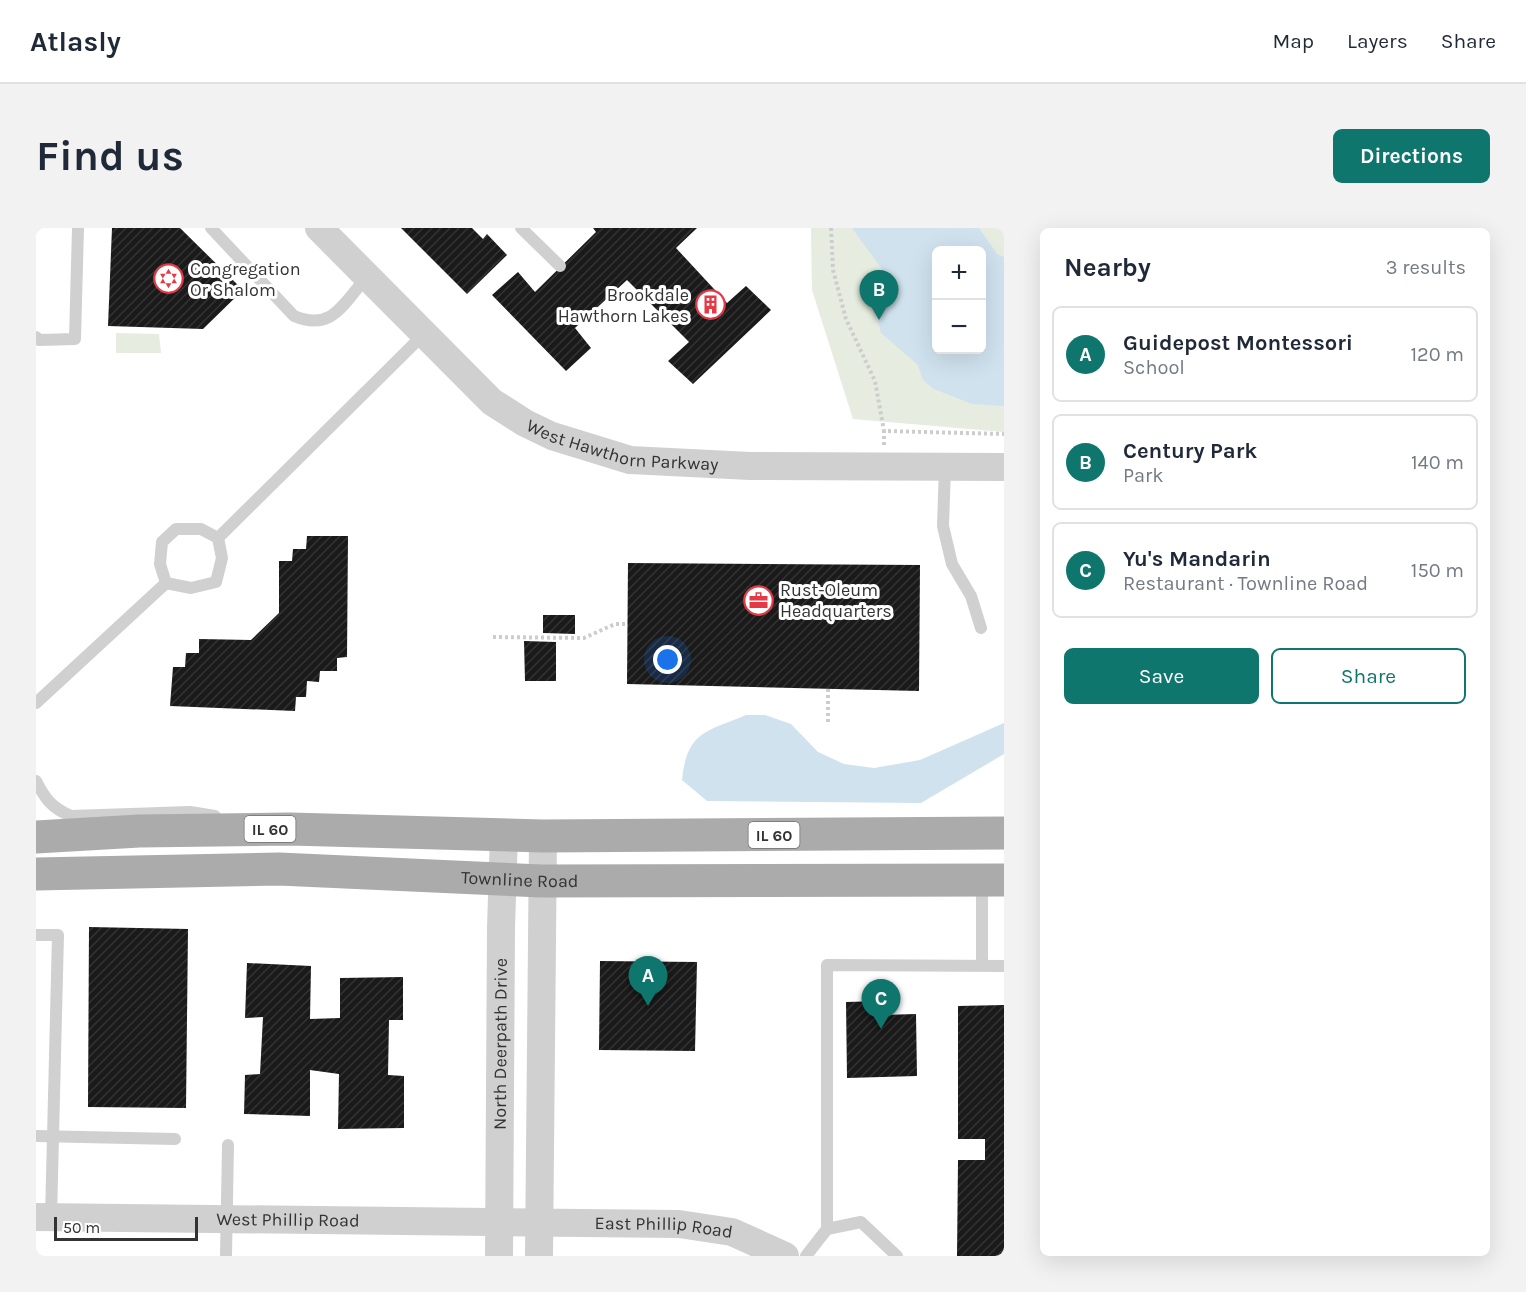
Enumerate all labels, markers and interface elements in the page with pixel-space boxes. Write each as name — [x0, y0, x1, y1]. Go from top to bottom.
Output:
text: Atlasly — [30, 25, 121, 58]
text: Map — [1272, 29, 1314, 53]
text: Layers — [1347, 29, 1408, 53]
text: Share — [1441, 29, 1496, 53]
button: Directions — [1333, 129, 1490, 183]
text: Find us — [36, 131, 184, 181]
map controls — [932, 246, 986, 354]
button: + — [932, 246, 986, 300]
text: Nearby — [1064, 252, 1151, 283]
text: 3 results — [1386, 256, 1466, 279]
place label: Congregation Or Shalom — [190, 258, 301, 301]
synagogue icon: Congregation Or Shalom — [153, 263, 185, 295]
pin: B — [860, 270, 898, 320]
place label: Brookdale Hawthorn Lakes — [558, 284, 689, 327]
building icon: Brookdale Hawthorn Lakes — [694, 289, 726, 321]
button: − — [932, 300, 986, 354]
text: Guidepost Montessori — [1123, 330, 1353, 356]
text: A — [1079, 343, 1092, 366]
text: 120 m — [1410, 343, 1464, 366]
text: School — [1123, 356, 1185, 379]
street label: West Hawthorn Parkway — [523, 414, 720, 475]
text: Century Park — [1123, 438, 1257, 464]
text: B — [1079, 451, 1092, 474]
text: 140 m — [1411, 451, 1464, 474]
text: Park — [1123, 464, 1164, 487]
text: Yu's Mandarin — [1123, 546, 1271, 572]
text: C — [1079, 559, 1092, 582]
text: 150 m — [1411, 559, 1464, 582]
text: Restaurant · Townline Road — [1123, 572, 1368, 595]
place label: Rust-Oleum Headquarters — [780, 579, 892, 622]
office icon: Rust-Oleum Headquarters — [743, 584, 775, 616]
your location — [653, 645, 682, 674]
button: Save — [1064, 648, 1259, 704]
button: Share — [1271, 648, 1466, 704]
road number: IL 60 — [244, 816, 296, 842]
road number: IL 60 — [748, 822, 800, 848]
street label: Townline Road — [460, 866, 579, 892]
pin: A — [628, 956, 668, 1006]
street label: North Deerpath Drive — [489, 958, 512, 1130]
pin: C — [862, 980, 900, 1029]
street label: West Phillip Road — [216, 1208, 360, 1232]
street label: East Phillip Road — [595, 1212, 734, 1243]
scale bar — [54, 1214, 198, 1242]
text: 50 m — [63, 1218, 100, 1237]

